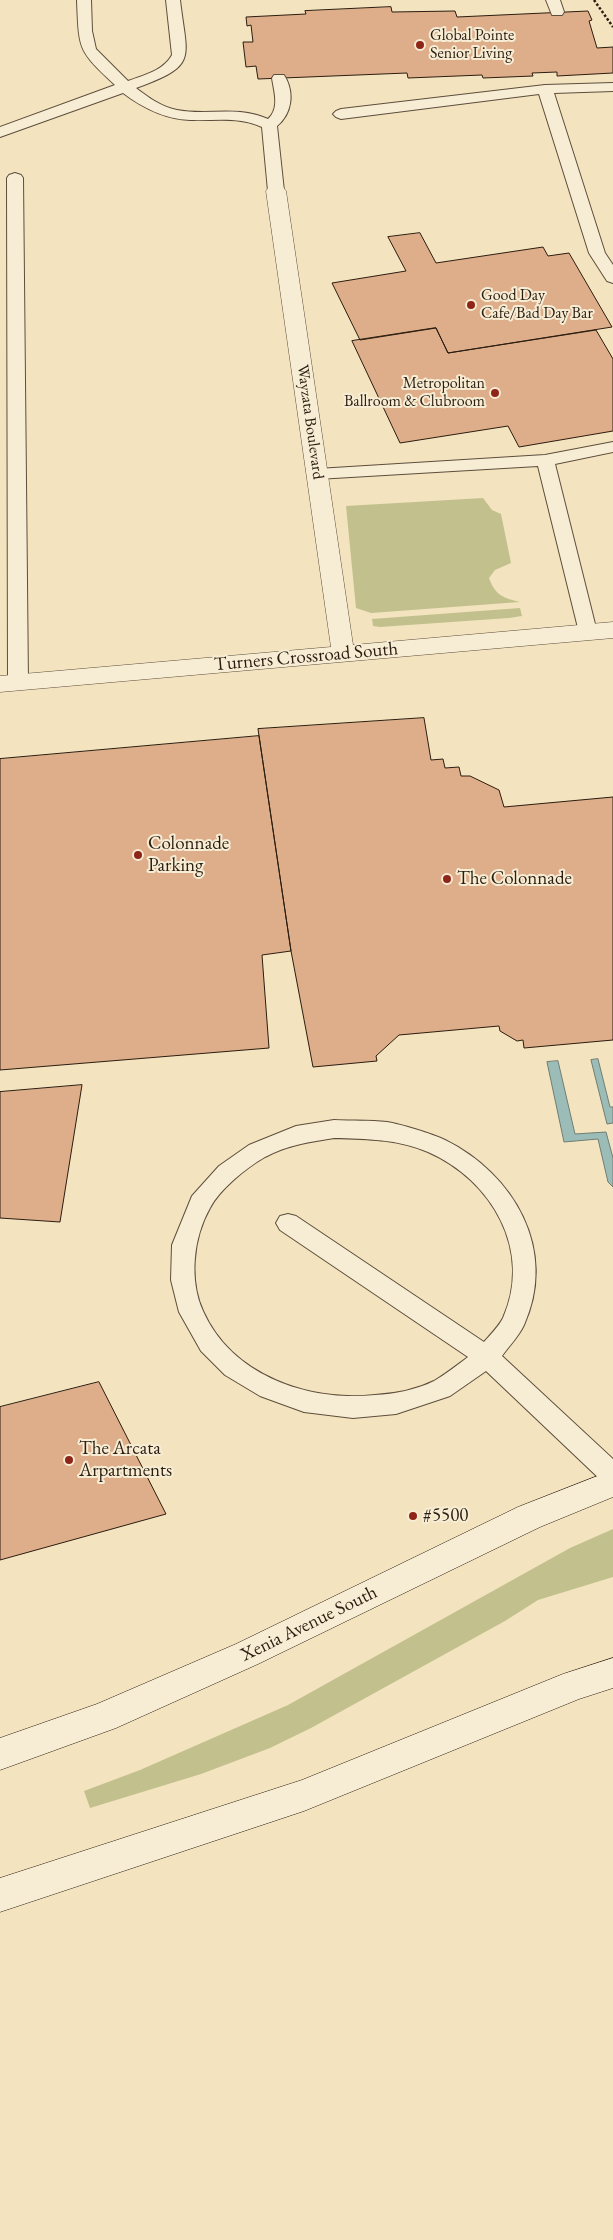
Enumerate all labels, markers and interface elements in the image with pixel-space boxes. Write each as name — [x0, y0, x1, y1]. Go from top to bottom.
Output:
place label: Global Pointe Senior Living — [430, 26, 514, 64]
marker: Global Pointe Senior Living — [414, 39, 426, 51]
place label: Good Day Cafe/Bad Day Bar — [481, 286, 593, 324]
marker: Good Day Cafe/Bad Day Bar — [465, 299, 477, 311]
street label: Wayzata Boulevard — [292, 363, 328, 481]
place label: Metropolitan Ballroom & Clubroom — [344, 374, 485, 412]
marker: Metropolitan Ballroom & Clubroom — [489, 387, 501, 399]
street label: Turners Crossroad South — [213, 638, 399, 676]
place label: Colonnade Parking — [148, 833, 229, 877]
marker: Colonnade Parking — [132, 849, 144, 861]
place label: The Colonnade — [457, 868, 572, 890]
marker: The Colonnade — [441, 873, 453, 885]
place label: The Arcata Arpartments — [79, 1438, 172, 1482]
marker: The Arcata Arpartments — [63, 1454, 75, 1466]
place label: #5500 — [423, 1505, 468, 1527]
marker: #5500 — [407, 1510, 419, 1522]
street label: Xenia Avenue South — [237, 1581, 381, 1667]

